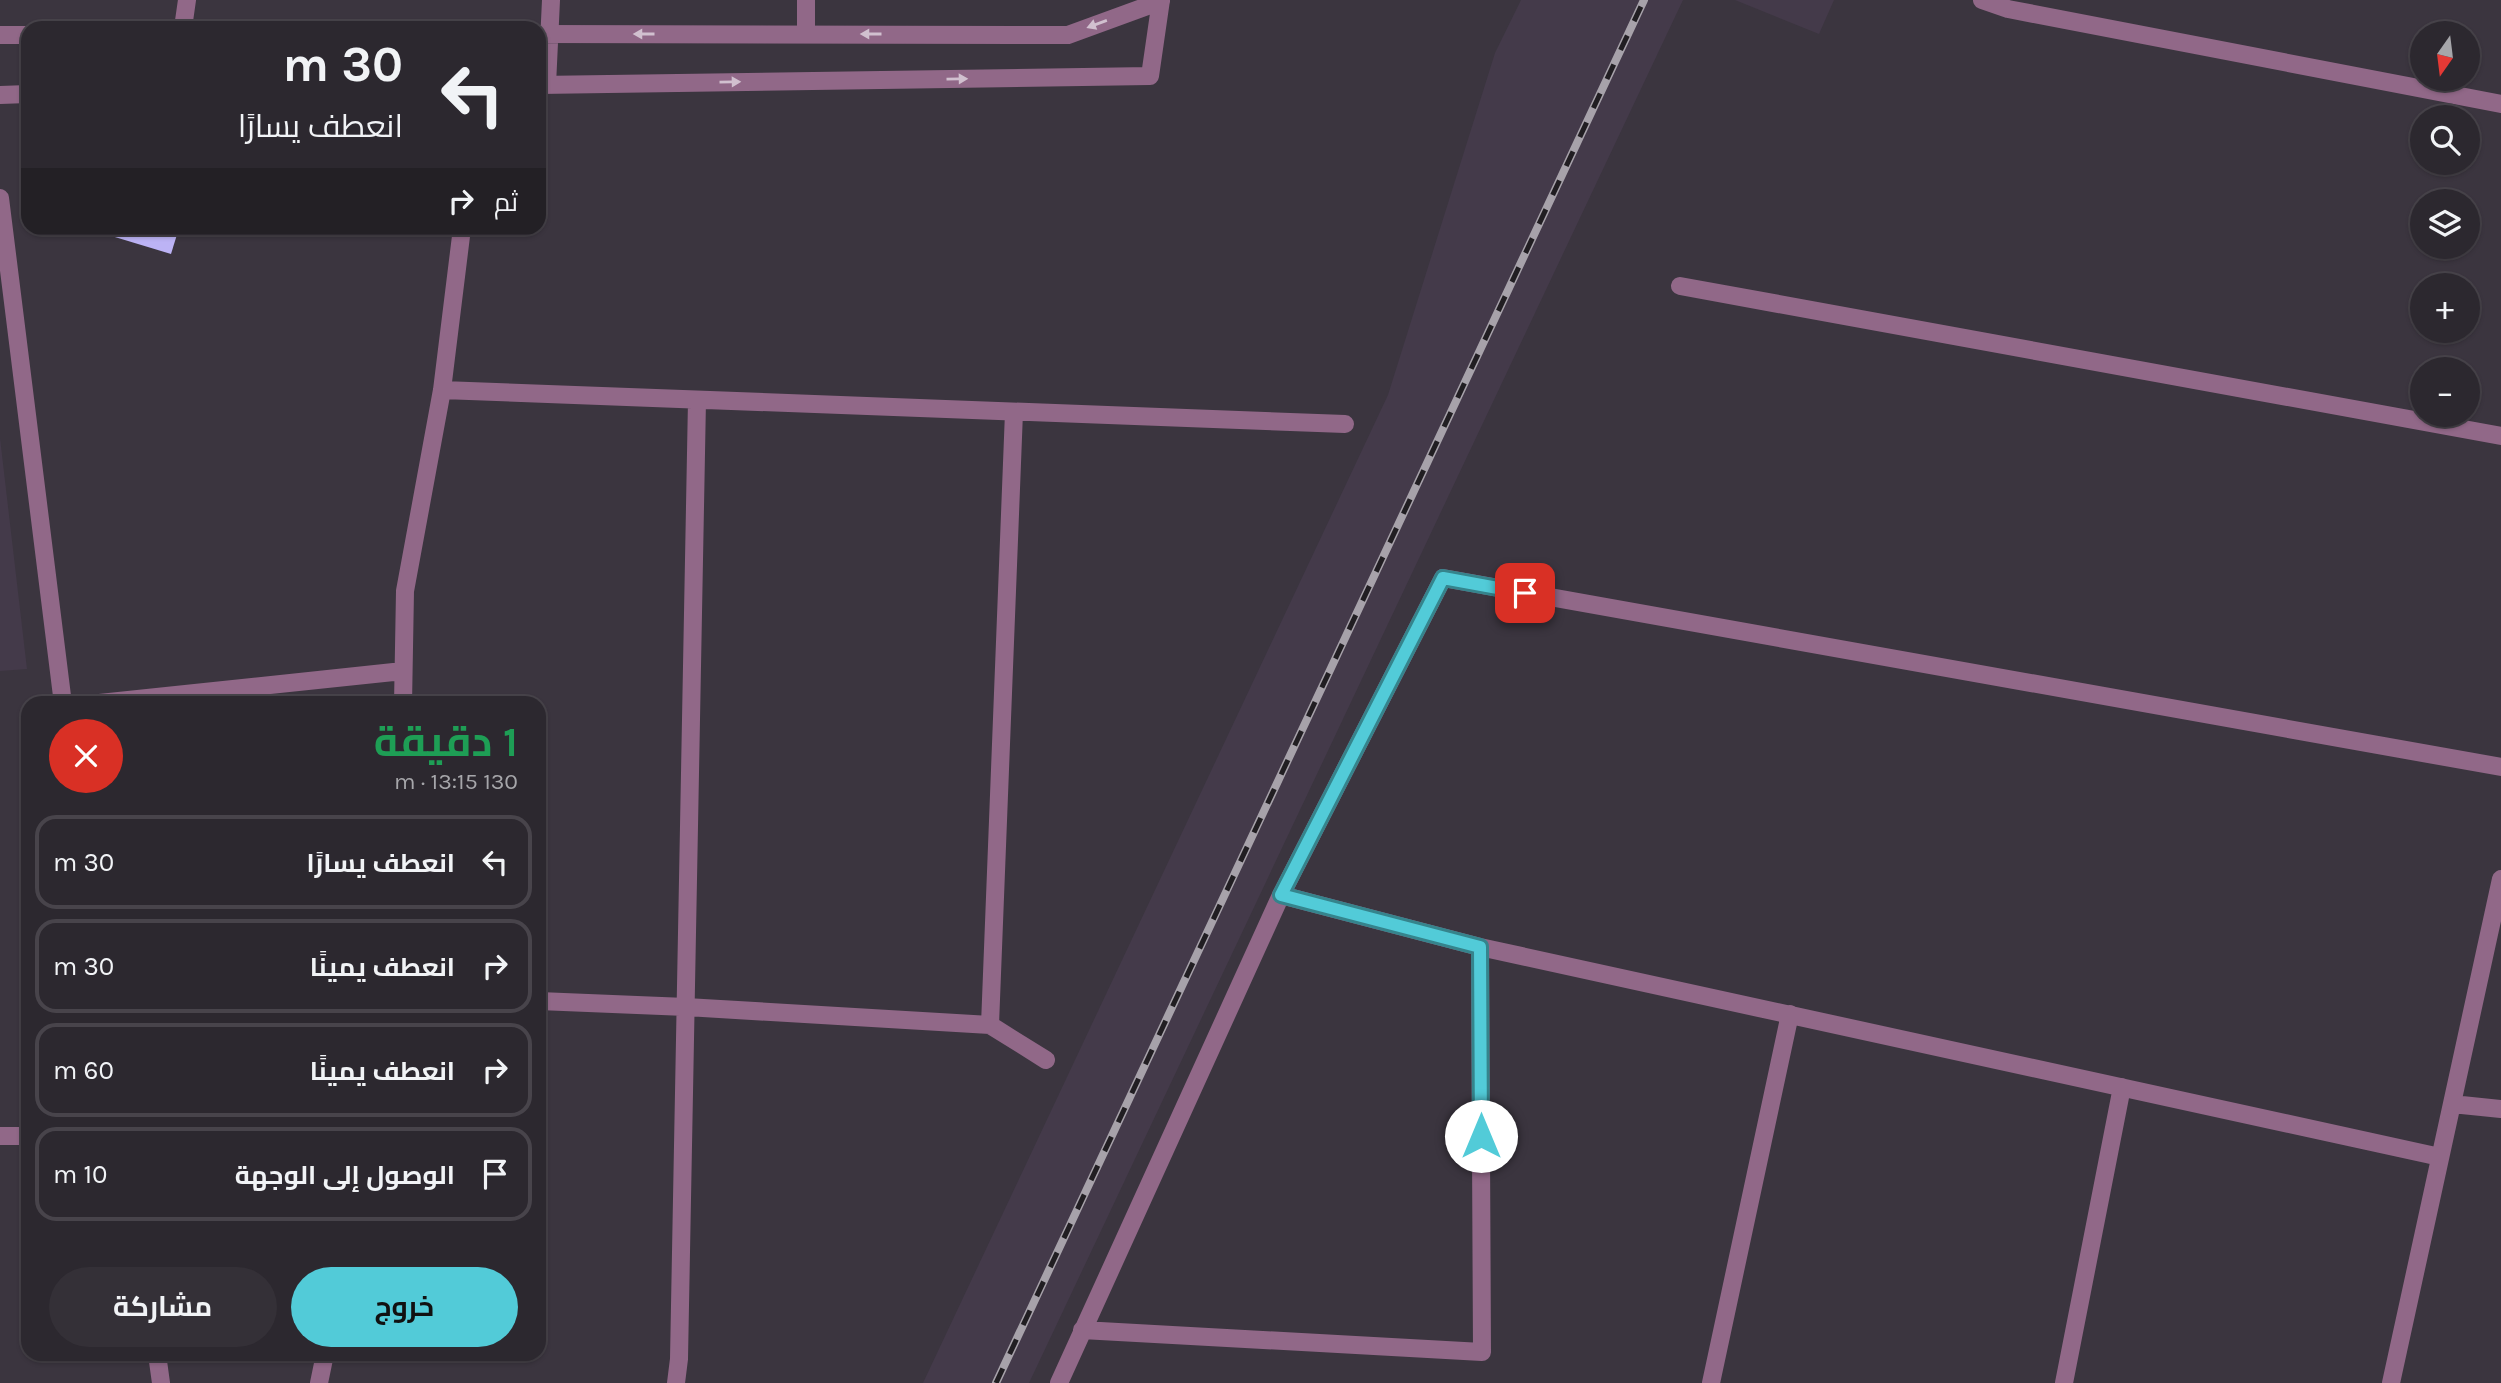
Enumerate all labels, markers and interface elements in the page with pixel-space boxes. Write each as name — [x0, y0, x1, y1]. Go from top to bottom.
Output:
one-way arrow — [1086, 19, 1107, 30]
north arrow — [2410, 21, 2480, 91]
map controls — [2410, 21, 2480, 427]
one-way arrow — [632, 28, 654, 40]
one-way arrow — [860, 28, 882, 40]
text: 30 m — [283, 36, 403, 93]
icon: left — [427, 49, 518, 140]
one-way arrow — [946, 73, 968, 84]
one-way arrow — [719, 77, 741, 88]
button: search — [2410, 105, 2480, 175]
text: انعطف يسارًا — [238, 108, 403, 145]
icon: right — [442, 182, 480, 220]
text: ثم — [494, 187, 518, 218]
button: layers — [2410, 189, 2480, 259]
button: + — [2410, 273, 2480, 343]
button: − — [2410, 357, 2480, 427]
pin — [1495, 563, 1555, 623]
icon: arrive — [1506, 574, 1544, 612]
text: 1 دقيقة — [374, 717, 518, 767]
button: close — [49, 719, 123, 793]
text: 130 m · 13:15 — [394, 768, 518, 795]
icon: left — [476, 843, 514, 881]
text: 30 m — [53, 847, 114, 878]
text: انعطف يسارًا — [307, 848, 455, 879]
icon: right — [476, 947, 514, 985]
text: 30 m — [53, 951, 114, 982]
text: انعطف يمينًا — [310, 952, 455, 983]
icon: right — [476, 1051, 514, 1089]
text: 60 m — [53, 1055, 114, 1086]
text: انعطف يمينًا — [310, 1056, 455, 1087]
position arrow — [1444, 1099, 1518, 1173]
icon: arrive — [476, 1155, 514, 1193]
text: 10 m — [53, 1159, 108, 1190]
text: الوصول إلى الوجهة — [235, 1160, 455, 1191]
button: مشاركة — [49, 1267, 277, 1347]
button: خروج — [291, 1267, 518, 1347]

